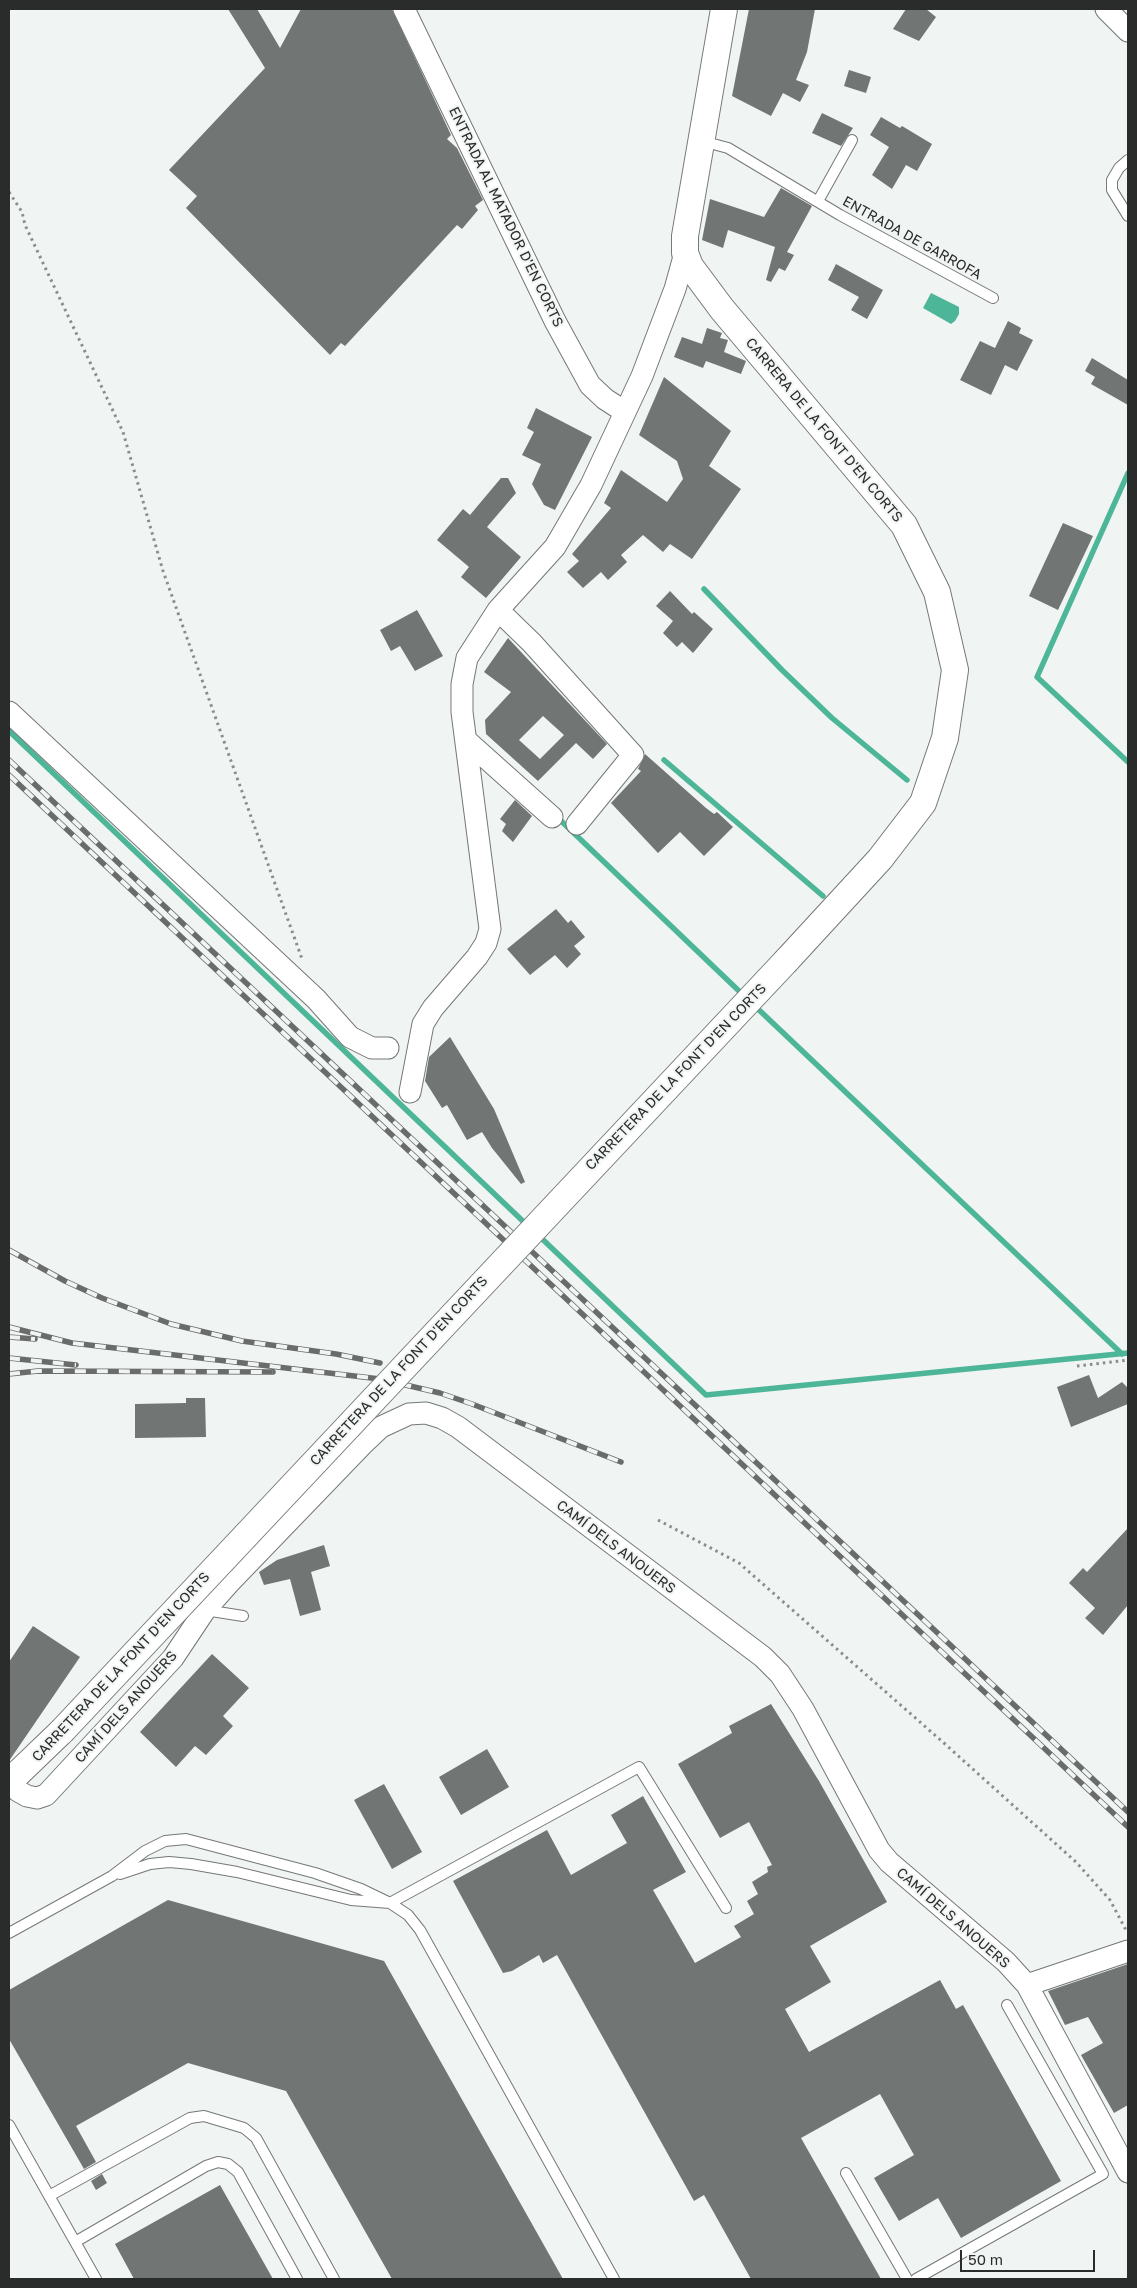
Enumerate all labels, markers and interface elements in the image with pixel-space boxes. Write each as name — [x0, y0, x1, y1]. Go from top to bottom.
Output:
street label: ENTRADA AL MATADOR D'EN CORTS — [445, 104, 567, 330]
street label: ENTRADA DE GARROFA — [840, 193, 984, 283]
street label: CARRERA DE LA FONT D'EN CORTS — [742, 334, 906, 526]
street label: CARRETERA DE LA FONT D'EN CORTS — [582, 980, 770, 1174]
street label: CARRETERA DE LA FONT D'EN CORTS — [307, 1273, 491, 1469]
street label: CAMÍ DELS ANOUERS — [553, 1497, 679, 1597]
street label: CARRETERA DE LA FONT D'EN CORTS — [29, 1569, 213, 1765]
street label: CAMÍ DELS ANOUERS — [71, 1648, 181, 1766]
street label: CAMÍ DELS ANOUERS — [893, 1864, 1013, 1972]
scale bar — [962, 2240, 1097, 2272]
text: 50 m — [968, 2250, 1003, 2268]

